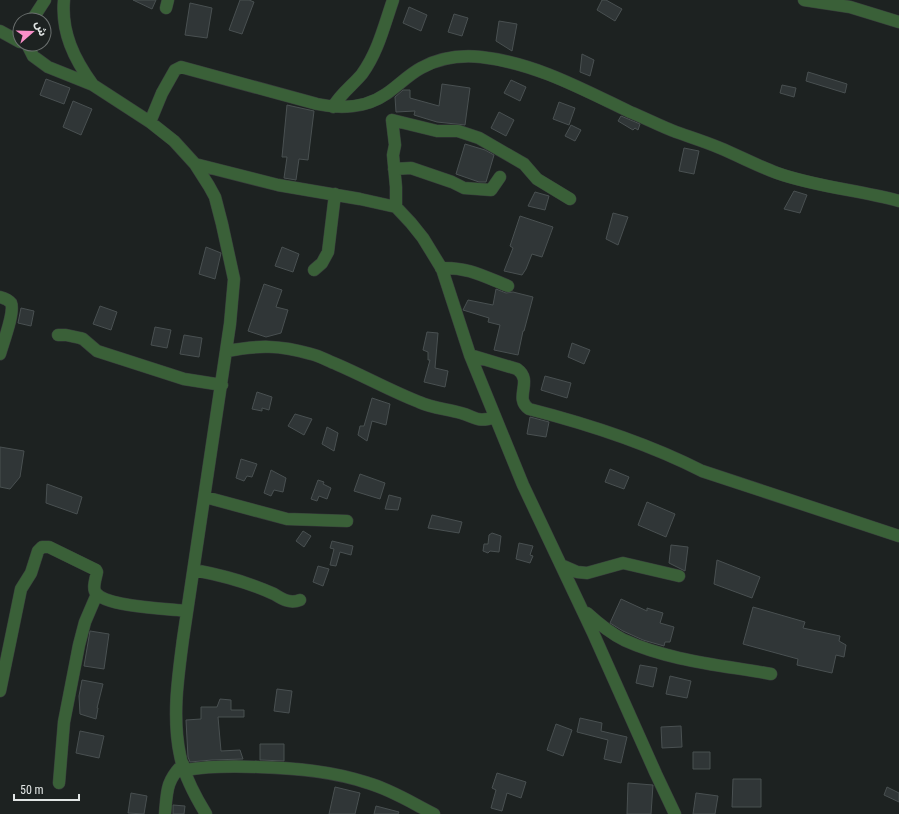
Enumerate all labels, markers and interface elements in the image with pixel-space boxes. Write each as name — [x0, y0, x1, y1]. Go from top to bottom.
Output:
north arrow — [12, 12, 52, 52]
text: ش — [32, 19, 50, 38]
scale bar — [14, 776, 79, 802]
text: 50 m — [20, 783, 44, 797]

